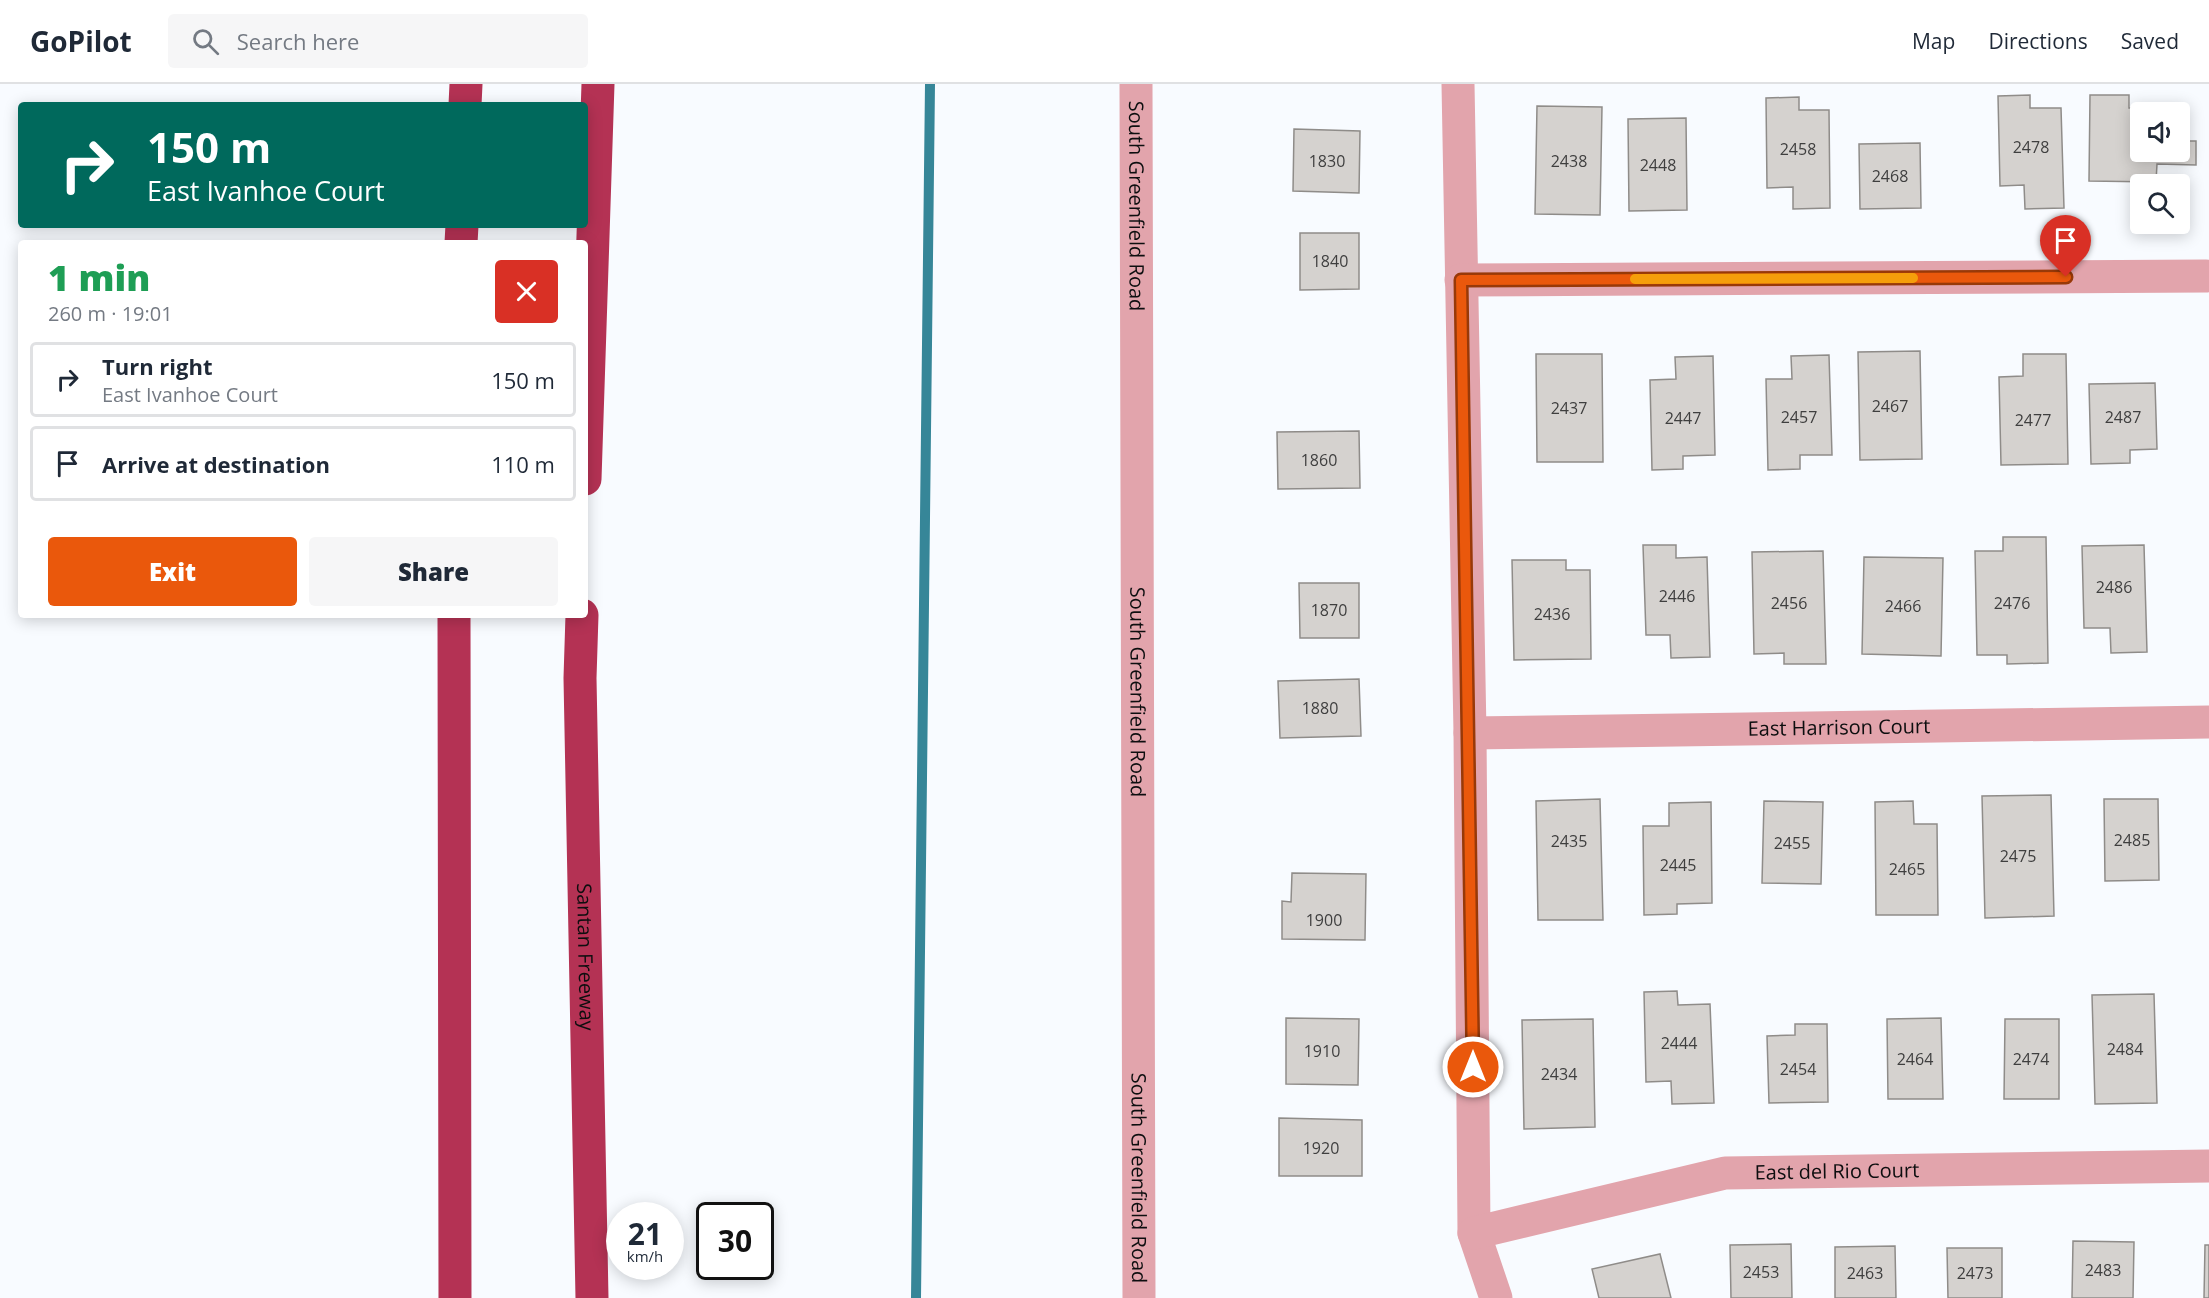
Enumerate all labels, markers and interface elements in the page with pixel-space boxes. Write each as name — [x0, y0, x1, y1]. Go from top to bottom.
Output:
search box — [168, 14, 588, 68]
text: GoPilot — [30, 22, 132, 60]
icon: search — [189, 25, 222, 58]
text: Search here — [237, 26, 359, 56]
text: Map — [1912, 27, 1955, 55]
text: Directions — [1988, 27, 2088, 55]
text: Saved — [2121, 27, 2179, 55]
street label: South Greenfield Road — [1123, 101, 1151, 311]
map controls — [2130, 102, 2190, 234]
button: sound — [2130, 102, 2190, 162]
text: 150 m — [147, 118, 271, 175]
icon: right — [48, 126, 126, 204]
house number: 2478 — [2013, 136, 2049, 158]
house number: 2458 — [1780, 138, 1816, 160]
house number: 1830 — [1309, 150, 1345, 172]
house number: 2438 — [1551, 150, 1587, 172]
house number: 2448 — [1640, 154, 1676, 176]
house number: 2468 — [1872, 165, 1908, 187]
text: East Ivanhoe Court — [147, 172, 385, 209]
button: search — [2130, 174, 2190, 234]
pin — [2040, 215, 2091, 277]
icon: arrive — [2049, 224, 2082, 257]
house number: 1840 — [1312, 250, 1348, 272]
text: 1 min — [48, 253, 150, 302]
button: close — [495, 260, 558, 323]
text: 260 m · 19:01 — [48, 300, 173, 327]
text: Turn right — [102, 351, 213, 381]
icon: right — [51, 363, 84, 396]
text: 150 m — [491, 365, 555, 395]
text: East Ivanhoe Court — [102, 381, 278, 408]
house number: 2467 — [1872, 395, 1908, 417]
house number: 2437 — [1551, 397, 1587, 419]
house number: 2457 — [1781, 406, 1817, 428]
house number: 2487 — [2105, 406, 2141, 428]
house number: 2447 — [1665, 407, 1701, 429]
house number: 2477 — [2015, 409, 2051, 431]
icon: arrive — [51, 447, 84, 480]
text: Arrive at destination — [102, 449, 330, 479]
text: 110 m — [491, 449, 555, 479]
house number: 1860 — [1301, 449, 1337, 471]
button: Exit — [48, 537, 297, 606]
button: Share — [309, 537, 558, 606]
house number: 2486 — [2096, 576, 2132, 598]
house number: 2446 — [1659, 585, 1695, 607]
street label: South Greenfield Road — [1124, 587, 1152, 797]
house number: 2456 — [1771, 592, 1807, 614]
house number: 2476 — [1994, 592, 2030, 614]
house number: 2466 — [1885, 595, 1921, 617]
house number: 1870 — [1311, 599, 1347, 621]
house number: 2436 — [1534, 603, 1570, 625]
house number: 1880 — [1302, 697, 1338, 719]
street label: East Harrison Court — [1747, 712, 1930, 742]
house number: 2485 — [2114, 829, 2150, 851]
house number: 2435 — [1551, 830, 1587, 852]
house number: 2455 — [1774, 832, 1810, 854]
house number: 2475 — [2000, 845, 2036, 867]
house number: 2445 — [1660, 854, 1696, 876]
house number: 2465 — [1889, 858, 1925, 880]
street label: Santan Freeway — [571, 883, 601, 1032]
house number: 1900 — [1306, 909, 1342, 931]
house number: 2444 — [1661, 1032, 1697, 1054]
position arrow — [1441, 1035, 1505, 1099]
house number: 2484 — [2107, 1038, 2143, 1060]
house number: 1910 — [1304, 1040, 1340, 1062]
house number: 2464 — [1897, 1048, 1933, 1070]
house number: 2474 — [2013, 1048, 2049, 1070]
house number: 2454 — [1780, 1058, 1816, 1080]
house number: 2434 — [1541, 1063, 1577, 1085]
street label: South Greenfield Road — [1125, 1073, 1153, 1283]
house number: 1920 — [1303, 1137, 1339, 1159]
street label: East del Rio Court — [1754, 1156, 1919, 1186]
speed limit sign: 30 — [696, 1202, 774, 1280]
text: 21 — [628, 1213, 662, 1254]
text: km/h — [627, 1246, 663, 1266]
house number: 2483 — [2085, 1259, 2121, 1281]
house number: 2453 — [1743, 1261, 1779, 1283]
house number: 2463 — [1847, 1262, 1883, 1284]
house number: 2473 — [1957, 1262, 1993, 1284]

